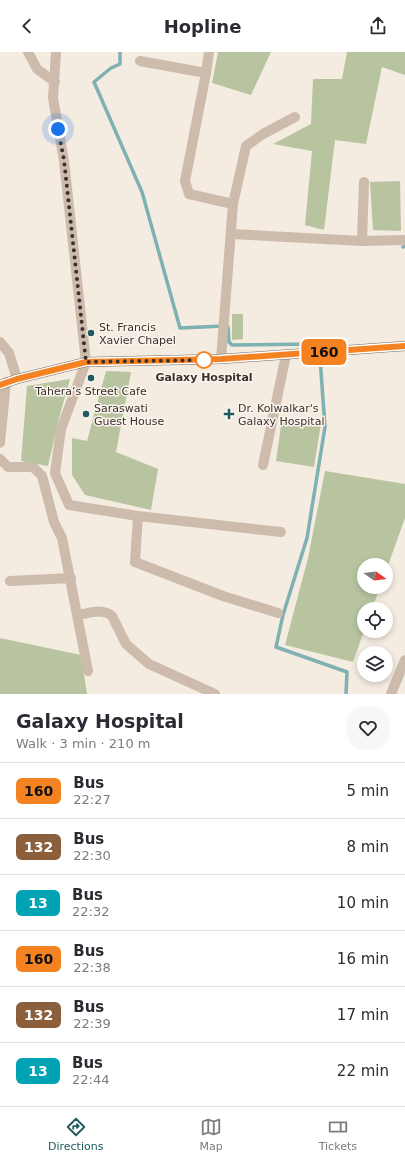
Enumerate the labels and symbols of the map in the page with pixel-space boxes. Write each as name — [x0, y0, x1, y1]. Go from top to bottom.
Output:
your location — [48, 119, 68, 139]
place label: St. Francis Xavier Chapel — [99, 321, 176, 347]
marker: St. Francis Xavier Chapel — [86, 328, 96, 338]
line badge: 160 — [301, 339, 347, 365]
marker: Galaxy Hospital — [195, 351, 213, 369]
place label: Galaxy Hospital — [155, 371, 253, 384]
marker: Tahera’s Street Cafe — [86, 373, 96, 383]
place label: Tahera’s Street Cafe — [34, 385, 147, 398]
place label: Saraswati Guest House — [94, 402, 165, 428]
place label: Dr. Kolwalkar's Galaxy Hospital — [238, 402, 324, 428]
marker: Dr. Kolwalkar's Galaxy Hospital — [223, 408, 235, 420]
marker: Saraswati Guest House — [81, 409, 91, 419]
north arrow — [357, 558, 393, 594]

